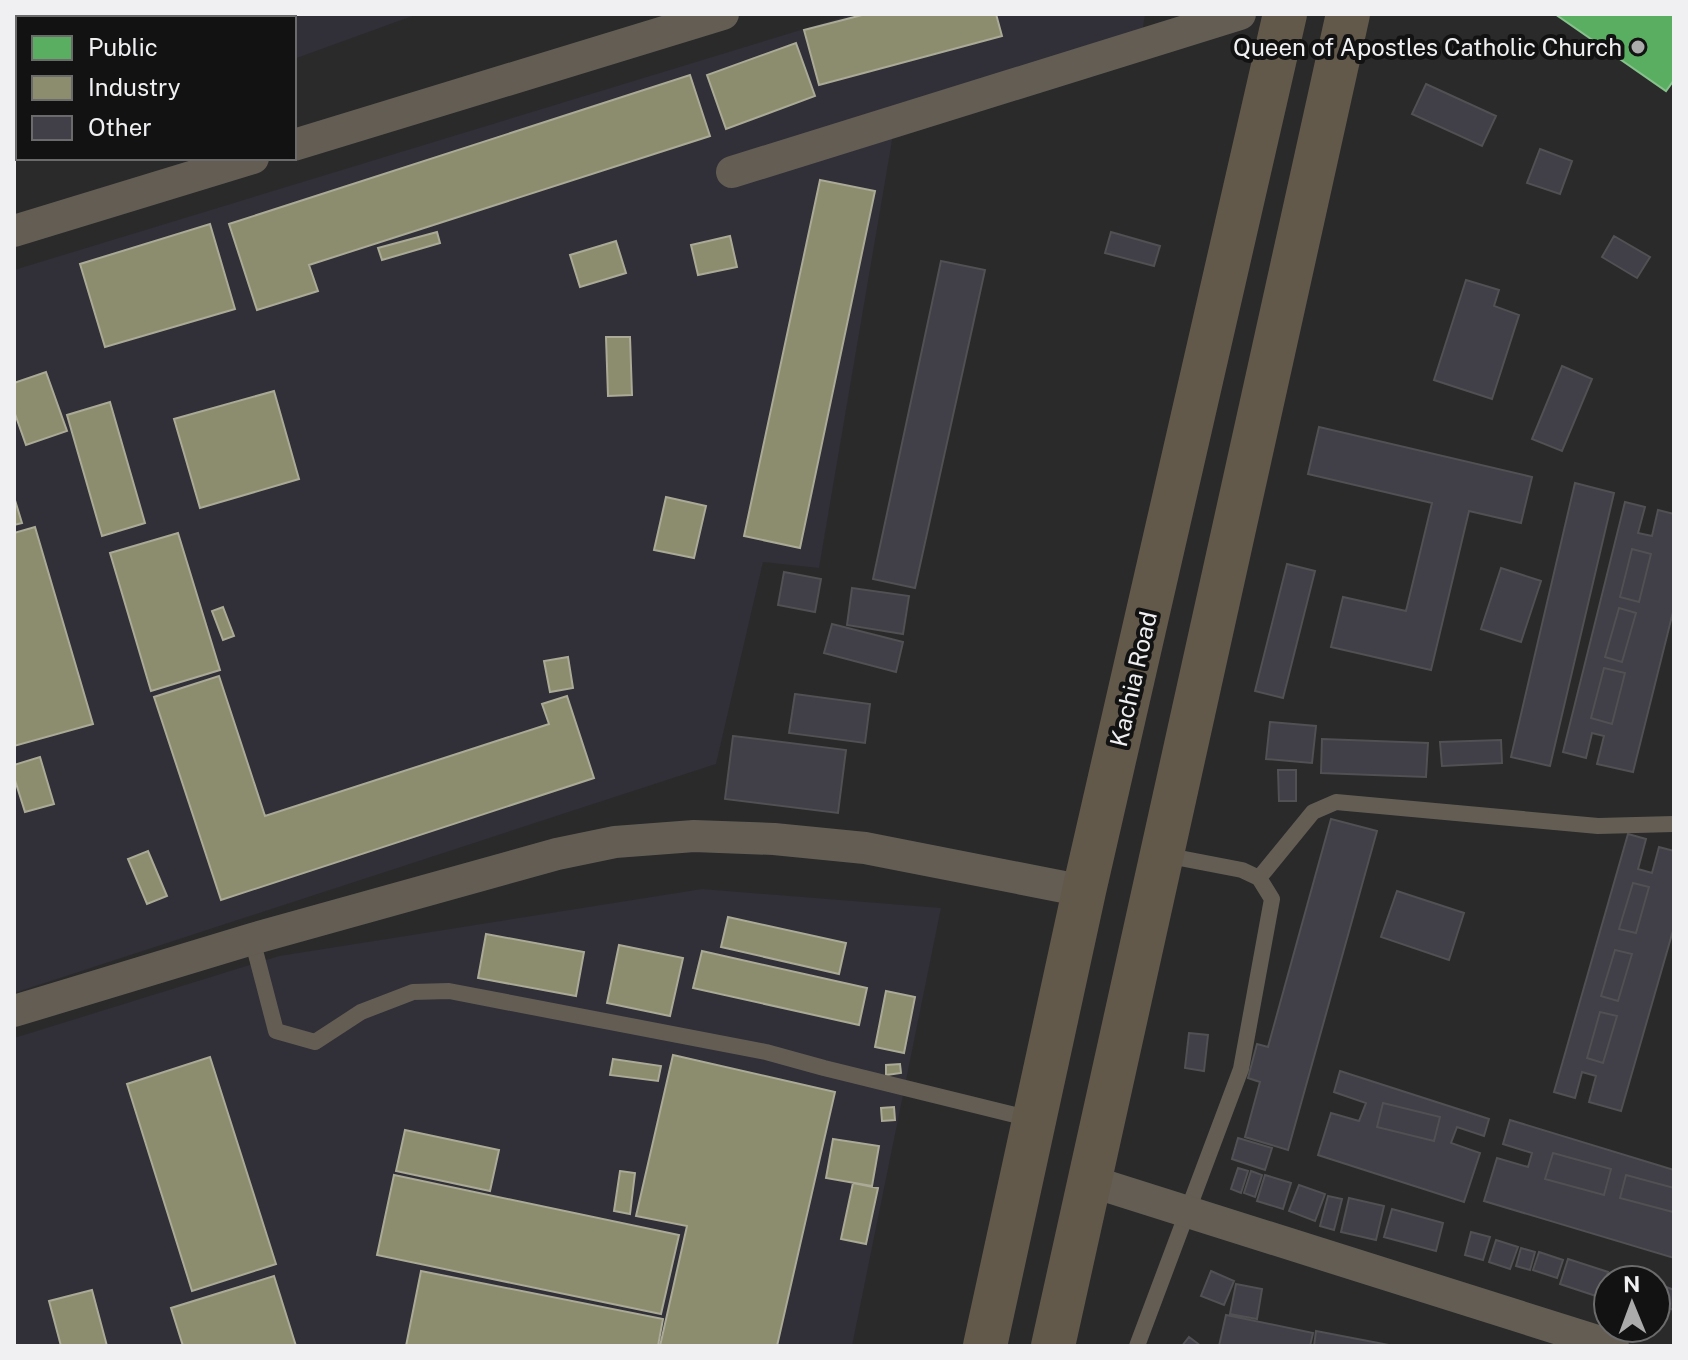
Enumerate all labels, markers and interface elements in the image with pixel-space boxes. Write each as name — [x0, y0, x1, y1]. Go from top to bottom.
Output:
legend — [16, 16, 296, 160]
text: Public — [88, 33, 158, 61]
place label: Queen of Apostles Catholic Church — [1233, 33, 1622, 61]
marker: Queen of Apostles Catholic Church — [1629, 38, 1647, 56]
text: Industry — [88, 73, 181, 101]
text: Other — [88, 113, 152, 141]
street label: Kachia Road — [1104, 609, 1162, 749]
north arrow — [1592, 1264, 1672, 1344]
text: N — [1623, 1271, 1640, 1297]

